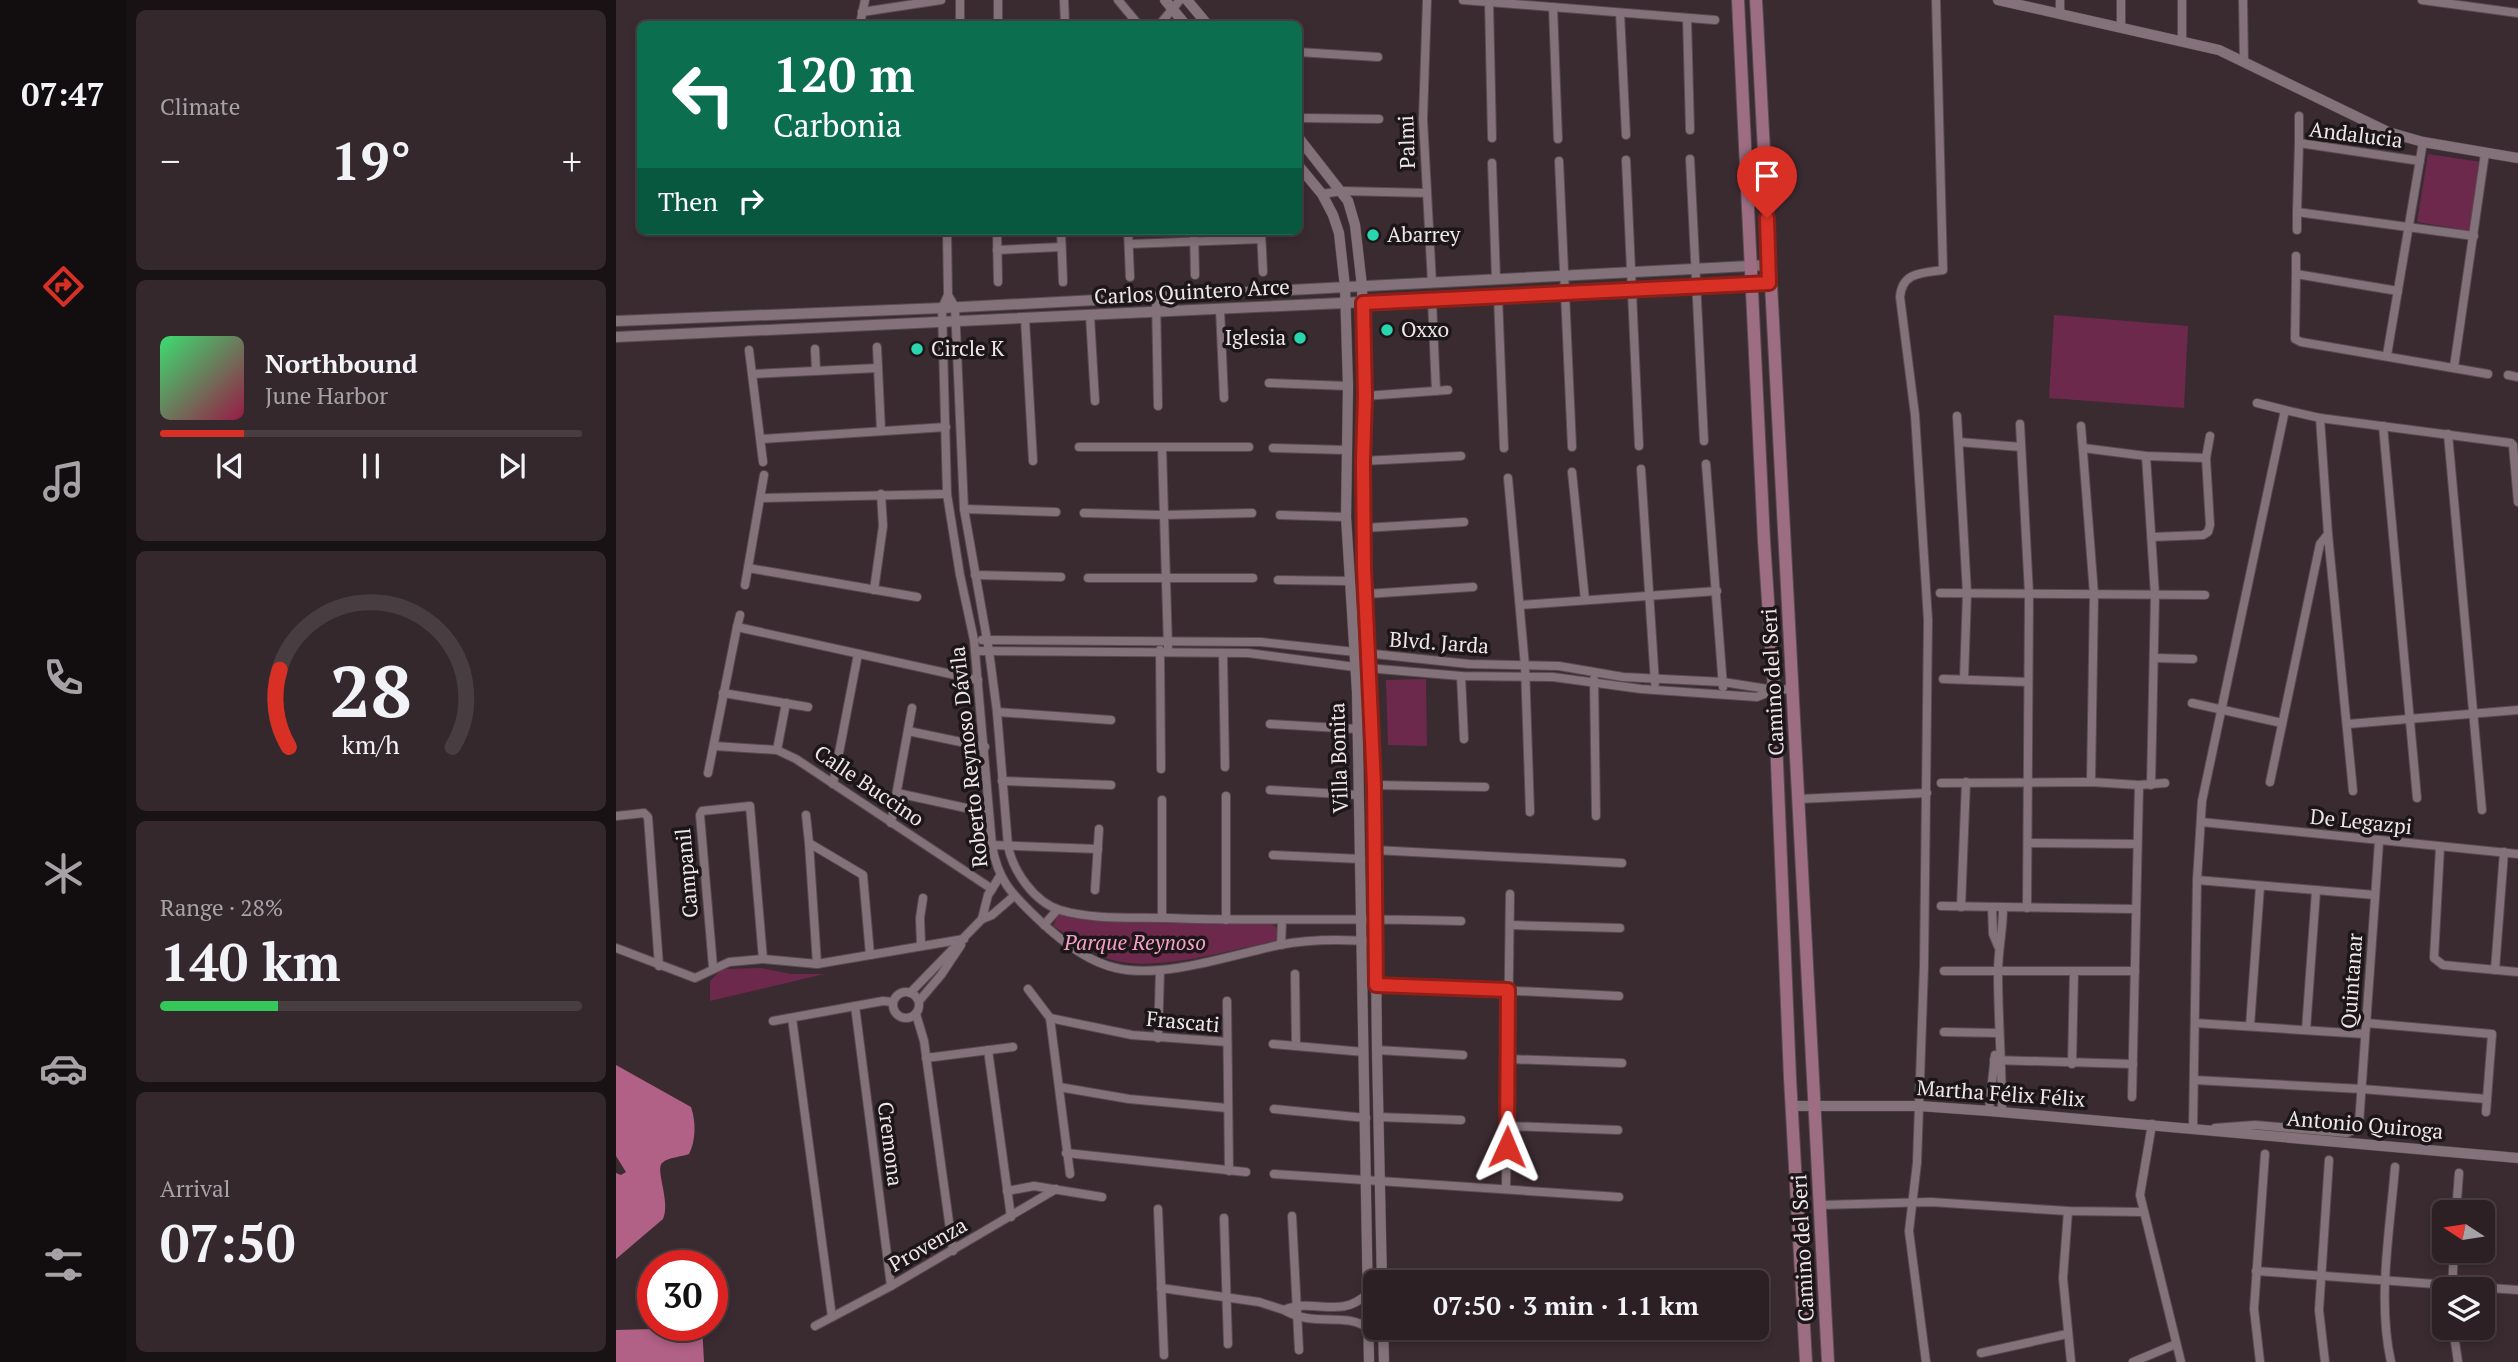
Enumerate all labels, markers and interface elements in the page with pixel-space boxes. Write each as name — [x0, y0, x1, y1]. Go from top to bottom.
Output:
text: 120 m — [773, 41, 915, 106]
icon: left — [658, 49, 749, 140]
text: 07:47 — [21, 73, 105, 115]
text: Climate — [160, 91, 240, 122]
text: Carbonia — [773, 104, 902, 146]
street label: Andalucia — [2308, 114, 2405, 154]
street label: Palmi — [1391, 115, 1421, 169]
text: 19° — [331, 126, 411, 195]
text: − — [160, 136, 180, 186]
text: + — [562, 136, 582, 186]
pin — [1737, 146, 1797, 218]
icon: arrive — [1748, 157, 1786, 195]
icon: right — [732, 182, 770, 220]
text: Then — [658, 184, 718, 218]
place label: Abarrey — [1387, 220, 1461, 248]
marker: Abarrey — [1365, 227, 1381, 243]
icon: directions — [39, 262, 88, 311]
street label: Carlos Quintero Arce — [1093, 272, 1290, 310]
place label: Oxxo — [1401, 315, 1449, 343]
marker: Oxxo — [1379, 322, 1395, 338]
place label: Iglesia — [1225, 323, 1286, 351]
marker: Iglesia — [1292, 330, 1308, 346]
place label: Circle K — [931, 334, 1005, 362]
marker: Circle K — [909, 341, 925, 357]
text: Northbound — [265, 346, 418, 380]
text: June Harbor — [265, 380, 388, 411]
icon: previous — [211, 447, 249, 485]
icon: pause — [352, 447, 390, 485]
icon: next — [493, 447, 531, 485]
icon: music — [39, 457, 88, 506]
street label: Camino del Seri — [1754, 608, 1790, 756]
street label: Blvd. Jarda — [1388, 625, 1490, 659]
text: 28 — [330, 641, 412, 738]
street label: Roberto Reynoso Dávila — [942, 645, 994, 869]
icon: phone — [39, 653, 88, 702]
street label: Villa Bonita — [1322, 702, 1354, 814]
text: km/h — [342, 728, 400, 761]
street label: Calle Buccino — [809, 738, 930, 832]
street label: De Legazpi — [2309, 802, 2414, 840]
street label: Campanil — [668, 827, 704, 919]
icon: climate — [39, 849, 88, 898]
text: Range · 28% — [160, 892, 283, 923]
text: 140 km — [160, 927, 341, 996]
park label: Parque Reynoso — [1063, 928, 1206, 956]
street label: Quintanar — [2334, 932, 2368, 1030]
street label: Frascati — [1145, 1004, 1221, 1038]
icon: car — [39, 1044, 88, 1093]
street label: Martha Félix Félix — [1916, 1073, 2086, 1113]
street label: Cremona — [872, 1100, 910, 1188]
street label: Antonio Quiroga — [2286, 1103, 2445, 1145]
position arrow — [1470, 1110, 1544, 1184]
text: Arrival — [160, 1173, 231, 1204]
street label: Camino del Seri — [1784, 1174, 1820, 1322]
north arrow — [2432, 1200, 2496, 1264]
map controls — [2432, 1200, 2495, 1340]
text: 07:50 — [160, 1208, 295, 1277]
street label: Provenza — [883, 1210, 972, 1278]
icon: filters — [39, 1240, 88, 1289]
speed limit sign: 30 — [637, 1250, 728, 1341]
button: layers — [2432, 1277, 2495, 1340]
text: 07:50 · 3 min · 1.1 km — [1433, 1288, 1699, 1322]

